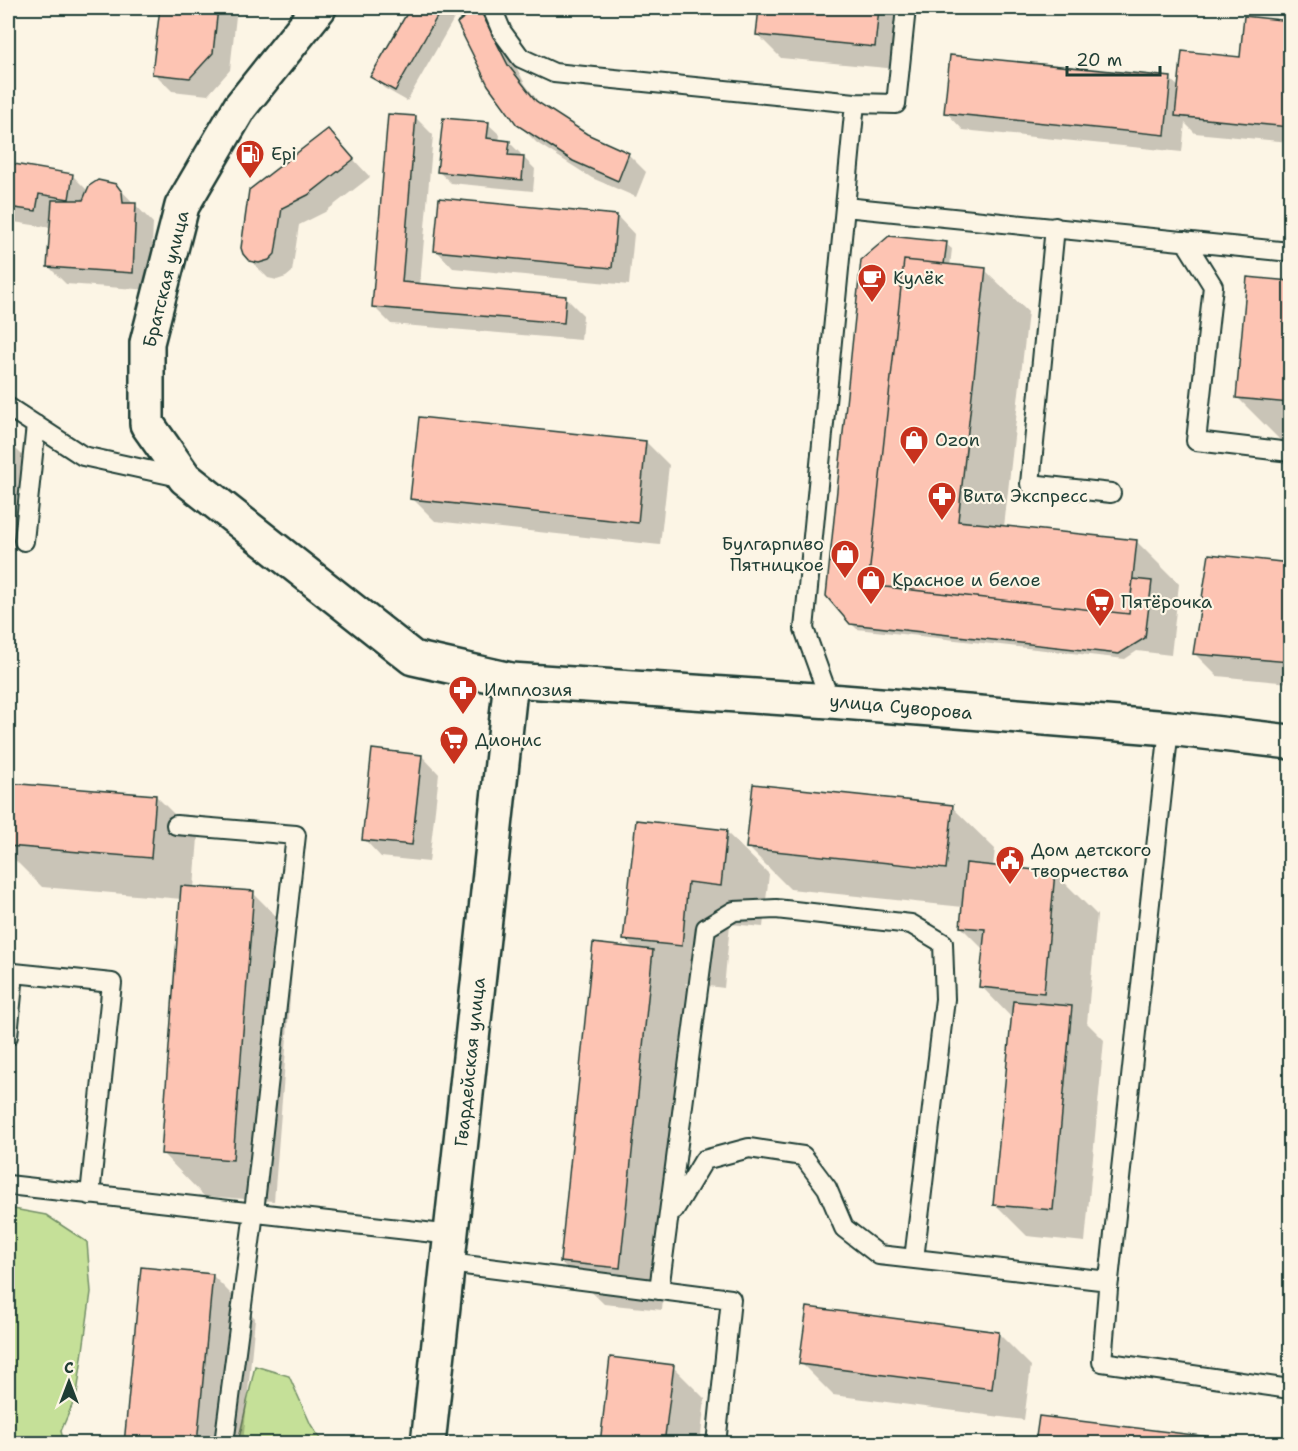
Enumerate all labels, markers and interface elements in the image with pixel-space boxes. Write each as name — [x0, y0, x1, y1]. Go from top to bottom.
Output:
scale bar — [1067, 39, 1160, 77]
text: 20 m — [1076, 48, 1122, 72]
fuel station icon: Epi — [234, 138, 266, 180]
place label: Epi — [271, 142, 297, 166]
street label: Братская улица — [137, 208, 195, 350]
cafe icon: Кулёк — [856, 262, 888, 304]
place label: Кулёк — [893, 266, 944, 290]
shop icon: Ozon — [898, 424, 930, 466]
place label: Ozon — [935, 428, 980, 452]
pharmacy icon: Вита Экспресс — [926, 480, 958, 522]
place label: Вита Экспресс — [963, 484, 1088, 508]
place label: Булгарпиво Пятницкое — [721, 532, 824, 577]
shop icon: Булгарпиво Пятницкое — [829, 538, 861, 580]
shop icon: Красное и белое — [855, 564, 887, 606]
place label: Красное и белое — [892, 568, 1041, 592]
supermarket icon: Пятёрочка — [1084, 586, 1116, 628]
place label: Пятёрочка — [1121, 590, 1212, 614]
pharmacy icon: Имплозия — [447, 674, 479, 716]
place label: Имплозия — [484, 678, 572, 702]
street label: улица Суворова — [828, 689, 974, 725]
supermarket icon: Дионис — [438, 724, 470, 766]
place label: Дионис — [475, 728, 542, 752]
place label: Дом детского творчества — [1031, 838, 1151, 883]
public building icon: Дом детского творчества — [994, 844, 1026, 886]
street label: Гвардейская улица — [449, 976, 491, 1148]
north arrow — [39, 1352, 99, 1412]
text: С — [64, 1357, 74, 1378]

